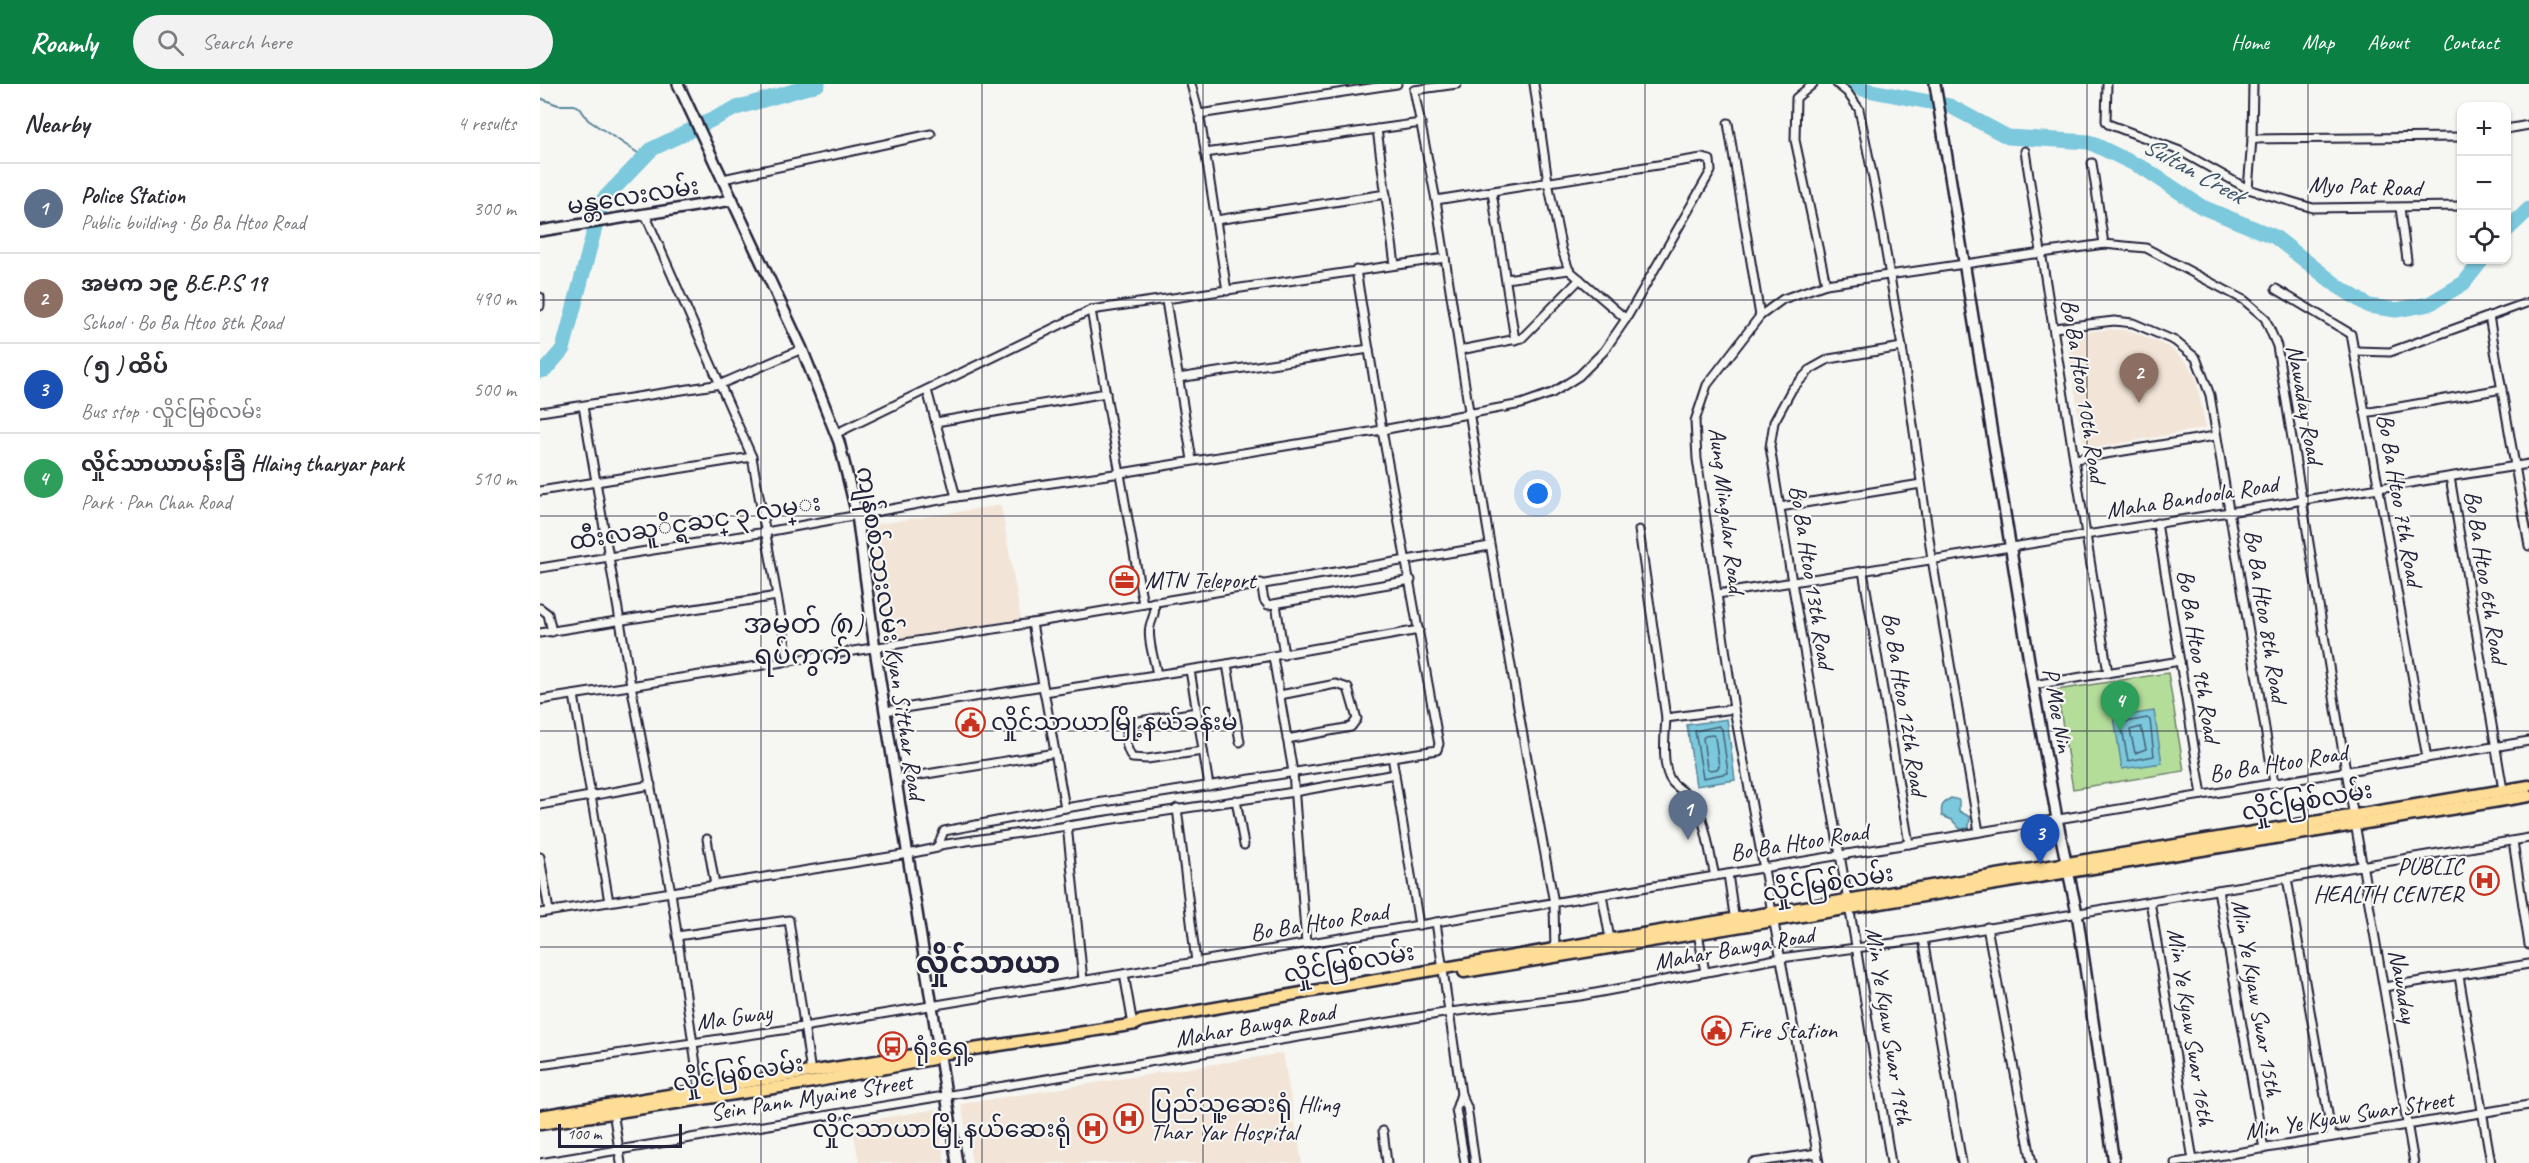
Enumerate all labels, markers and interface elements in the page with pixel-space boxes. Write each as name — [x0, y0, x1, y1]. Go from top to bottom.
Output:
search box — [133, 15, 553, 69]
text: Roamly — [30, 25, 97, 60]
icon: search — [154, 26, 187, 59]
text: Search here — [202, 28, 292, 56]
text: Home — [2231, 29, 2269, 55]
text: Map — [2302, 29, 2334, 55]
text: About — [2367, 29, 2409, 55]
text: Contact — [2442, 29, 2499, 55]
map controls — [2457, 102, 2511, 264]
button: + — [2457, 102, 2511, 156]
text: Nearby — [24, 107, 89, 140]
text: 4 results — [457, 111, 516, 136]
water label: Sultan Creek — [2137, 129, 2255, 214]
button: − — [2457, 156, 2511, 210]
street label: Myo Pat Road — [2308, 169, 2425, 203]
street label: မန္တလေးလမ်း — [565, 170, 702, 225]
text: Police Station — [81, 182, 185, 210]
text: 1 — [39, 196, 48, 221]
text: 300 m — [473, 196, 516, 221]
text: Public building · Bo Ba Htoo Road — [81, 210, 305, 235]
button: locate — [2457, 210, 2511, 264]
text: အမက ၁၉ B.E.P.S 19 — [81, 270, 267, 298]
text: 2 — [39, 286, 48, 311]
text: 490 m — [473, 286, 516, 311]
street label: Bo Ba Htoo 10th Road — [2055, 297, 2114, 488]
text: School · Bo Ba Htoo 8th Road — [81, 310, 283, 335]
street label: Nawaday Road — [2280, 342, 2331, 469]
text: ( ၅ ) ထိပ် — [81, 352, 168, 380]
pin: 2 — [2120, 354, 2158, 403]
text: 3 — [39, 377, 48, 402]
text: 500 m — [473, 377, 516, 402]
text: Bus stop · လှိုင်မြစ်လမ်း — [81, 399, 262, 424]
street label: Bo Ba Htoo 7th Road — [2370, 412, 2431, 592]
street label: Aung Mingalar Road — [1702, 426, 1752, 598]
text: လှိုင်သာယာပန်းခြံ Hlaing tharyar park — [81, 450, 404, 478]
street label: ကျန်စစ်သားလမ်း Kyan Sitthar Road — [846, 464, 934, 806]
text: 4 — [39, 466, 48, 491]
text: 510 m — [473, 466, 516, 491]
street label: Maha Bandoola Road — [2104, 468, 2284, 525]
your location — [1523, 479, 1552, 508]
street label: Bo Ba Htoo 13th Road — [1783, 483, 1842, 674]
street label: ထီးလႀူိင္ရႀင္ ၃ လမ္း — [567, 486, 823, 561]
street label: Bo Ba Htoo 6th Road — [2458, 489, 2515, 669]
text: Park · Pan Chan Road — [81, 490, 231, 515]
street label: Bo Ba Htoo 8th Road — [2238, 528, 2295, 708]
office icon: MTN Teleport — [1108, 564, 1140, 596]
place label: MTN Teleport — [1145, 565, 1258, 595]
street label: Bo Ba Htoo 9th Road — [2171, 568, 2228, 748]
district label: အမှတ် (၈) ရပ်ကွက် — [743, 605, 865, 677]
street label: Bo Ba Htoo 12th Road — [1876, 610, 1935, 801]
street label: P Moe Nin — [2036, 665, 2080, 756]
pin: 4 — [2100, 682, 2140, 731]
public building icon: လှိုင်သာယာမြို့နယ်ခန်းမ — [954, 706, 986, 738]
place label: လှိုင်သာယာမြို့နယ်ခန်းမ — [991, 706, 1238, 741]
street label: Bo Ba Htoo Road — [2207, 737, 2353, 789]
street label: လှိုင်မြစ်လမ်း — [2239, 774, 2375, 831]
pin: 1 — [1668, 790, 1708, 840]
pin: 3 — [2020, 814, 2060, 864]
street label: Bo Ba Htoo Road — [1728, 816, 1874, 868]
place label: PUBLIC HEALTH CENTER — [2313, 851, 2466, 909]
street label: လှိုင်မြစ်လမ်း — [1760, 857, 1896, 912]
hospital icon: PUBLIC HEALTH CENTER — [2468, 864, 2500, 896]
street label: Bo Ba Htoo Road — [1248, 896, 1394, 948]
street label: Min Ye Kyaw Swar 15th — [2225, 897, 2289, 1100]
street label: Mahar Bawga Road — [1652, 919, 1820, 977]
street label: Min Ye Kyaw Swar 19th — [1859, 925, 1920, 1128]
street label: Min Ye Kyaw Swar 16th — [2161, 926, 2222, 1129]
street label: လှိုင်မြစ်လမ်း — [1281, 936, 1417, 993]
district label: လှိုင်သာယာ — [916, 942, 1060, 987]
street label: Nawaday — [2382, 947, 2425, 1027]
street label: Mahar Bawga Road — [1173, 996, 1341, 1054]
street label: Ma Gway — [694, 997, 775, 1037]
public building icon: Fire Station — [1701, 1014, 1733, 1046]
place label: Fire Station — [1738, 1015, 1838, 1045]
bus stop icon: ရုံးရှေ့ — [876, 1031, 908, 1063]
place label: ရုံးရှေ့ — [913, 1032, 974, 1066]
street label: လှိုင်မြစ်လမ်း — [670, 1047, 806, 1102]
street label: Sein Pann Myaine Street — [708, 1066, 916, 1128]
street label: Min Ye Kyaw Swar Street — [2243, 1083, 2457, 1146]
place label: ပြည်သူ့ဆေးရုံ Hling Thar Yar Hospital — [1150, 1088, 1341, 1147]
hospital icon: ပြည်သူ့ဆေးရုံ Hling Thar Yar Hospital — [1113, 1102, 1145, 1134]
place label: လှိုင်သာယာမြို့နယ်ဆေးရုံ — [812, 1113, 1071, 1148]
hospital icon: လှိုင်သာယာမြို့နယ်ဆေးရုံ — [1076, 1113, 1108, 1145]
scale bar — [558, 1121, 682, 1148]
text: 100 m — [567, 1124, 601, 1144]

